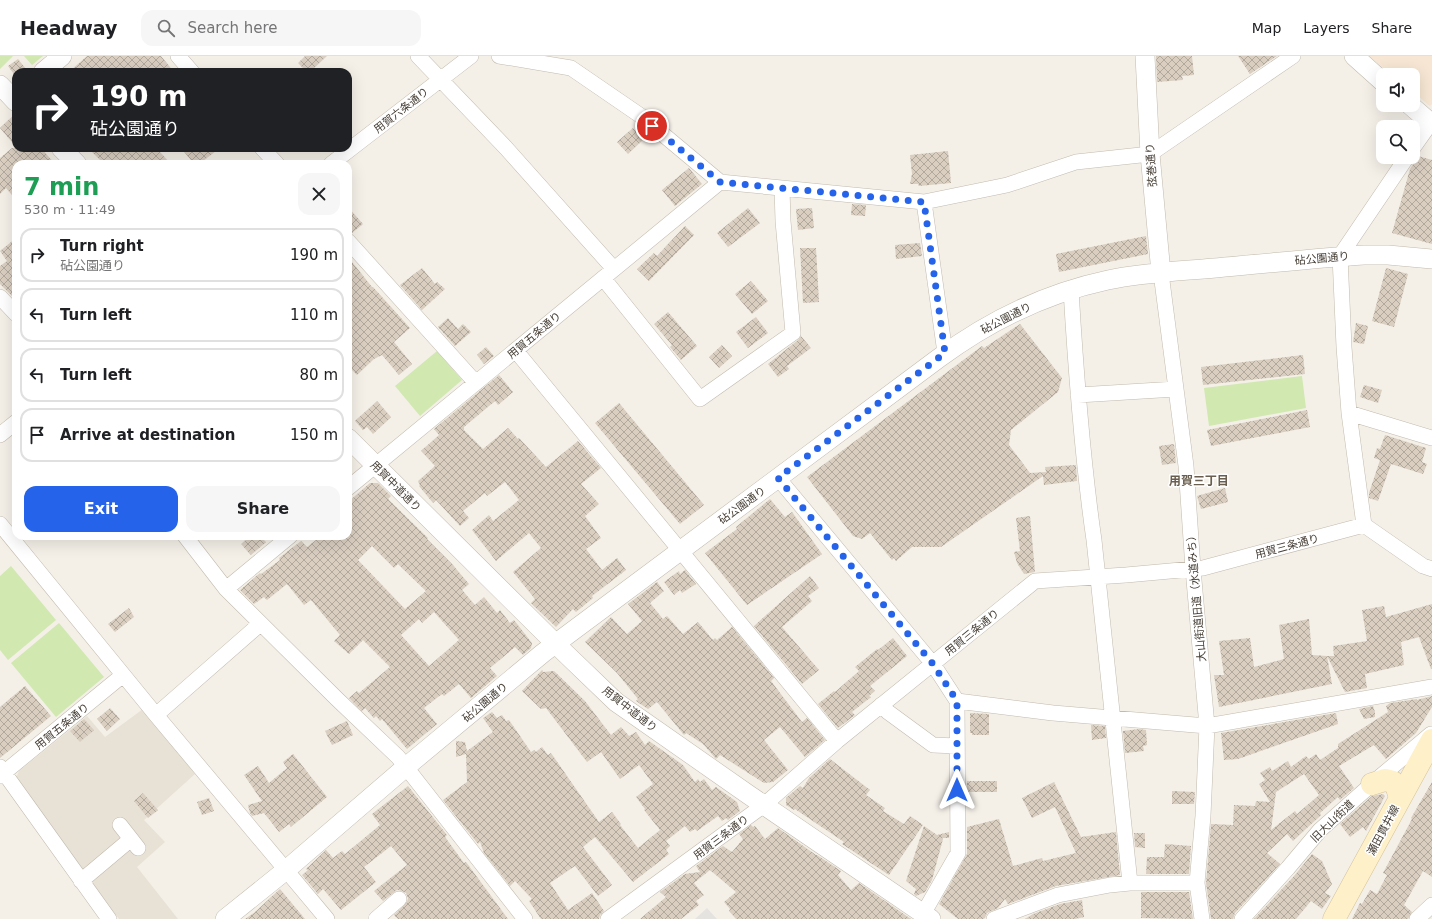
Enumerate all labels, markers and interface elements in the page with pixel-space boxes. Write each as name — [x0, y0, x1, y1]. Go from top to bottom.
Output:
search box — [141, 10, 421, 46]
text: Headway — [20, 17, 117, 39]
icon: search — [155, 17, 177, 39]
text: Search here — [187, 19, 278, 37]
text: Map — [1252, 20, 1281, 36]
text: Layers — [1303, 20, 1350, 36]
text: Share — [1372, 20, 1412, 36]
map controls — [1376, 68, 1420, 164]
button: sound — [1376, 68, 1420, 112]
text: 190 m — [90, 80, 187, 113]
icon: right — [24, 84, 76, 136]
street label: 用賀六条通り — [371, 85, 431, 136]
pin — [635, 109, 669, 143]
icon: arrive — [641, 115, 663, 137]
text: 砧公園通り — [90, 118, 180, 139]
button: search — [1376, 120, 1420, 164]
street label: 弦巻通り — [1143, 143, 1160, 187]
text: 7 min — [24, 173, 99, 201]
button: close — [298, 173, 340, 215]
text: 530 m · 11:49 — [24, 202, 115, 217]
text: Turn right — [60, 237, 144, 255]
icon: right — [26, 244, 48, 266]
text: 190 m — [290, 246, 338, 264]
street label: 砧公園通り — [1294, 250, 1350, 267]
text: 砧公園通り — [60, 258, 125, 273]
street label: 砧公園通り — [979, 300, 1034, 337]
icon: left — [26, 304, 48, 326]
text: Turn left — [60, 306, 132, 324]
text: 110 m — [290, 306, 338, 324]
street label: 用賀五条通り — [505, 309, 564, 362]
icon: left — [26, 364, 48, 386]
text: Turn left — [60, 366, 132, 384]
text: 80 m — [300, 366, 338, 384]
icon: arrive — [26, 424, 48, 446]
text: Arrive at destination — [60, 426, 235, 444]
text: 150 m — [290, 426, 338, 444]
street label: 用賀中道通り — [368, 458, 424, 514]
district label: 用賀三丁目 — [1169, 474, 1229, 488]
street label: 砧公園通り — [716, 484, 768, 527]
button: Exit — [24, 486, 178, 532]
button: Share — [186, 486, 340, 532]
street label: 大山街道旧道（水道みち） — [1184, 530, 1209, 662]
street label: 用賀三条通り — [1254, 532, 1321, 561]
street label: 用賀三条通り — [943, 607, 1002, 658]
street label: 砧公園通り — [460, 680, 511, 725]
street label: 用賀中道通り — [600, 684, 660, 735]
street label: 用賀五条通り — [33, 701, 92, 752]
position arrow — [936, 769, 978, 811]
street label: 旧大山街道 — [1308, 798, 1357, 845]
street label: 瀬田貫井線 — [1365, 803, 1402, 858]
street label: 用賀三条通り — [691, 812, 752, 862]

